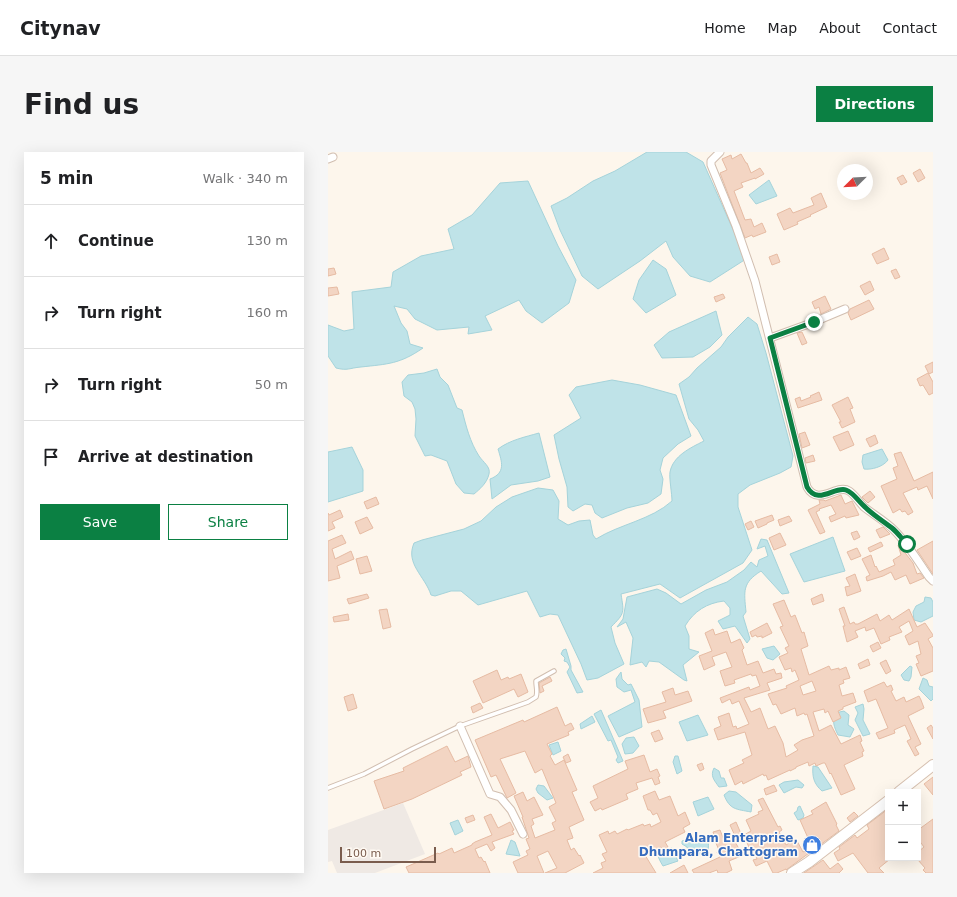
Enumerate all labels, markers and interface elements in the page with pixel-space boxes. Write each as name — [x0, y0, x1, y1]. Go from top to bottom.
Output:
text: Citynav — [20, 17, 101, 39]
text: Home — [704, 20, 746, 36]
text: Map — [768, 20, 797, 36]
text: About — [819, 20, 861, 36]
text: Contact — [883, 20, 937, 36]
button: Directions — [816, 86, 933, 122]
text: Find us — [24, 88, 139, 121]
north arrow — [837, 164, 873, 200]
text: 5 min — [40, 168, 93, 188]
text: Walk · 340 m — [203, 171, 288, 186]
icon: ahead — [40, 230, 62, 252]
text: Continue — [78, 232, 154, 250]
text: 130 m — [246, 233, 288, 248]
icon: right — [40, 302, 62, 324]
text: Turn right — [78, 304, 162, 322]
text: 160 m — [246, 305, 288, 320]
route end — [805, 313, 823, 331]
icon: right — [40, 374, 62, 396]
text: Turn right — [78, 376, 162, 394]
text: 50 m — [255, 377, 288, 392]
icon: arrive — [40, 446, 62, 468]
text: Arrive at destination — [78, 448, 253, 466]
button: Save — [40, 504, 160, 540]
button: Share — [168, 504, 288, 540]
route start — [898, 535, 916, 553]
map controls — [885, 789, 921, 861]
button: + — [885, 789, 921, 825]
button: − — [885, 825, 921, 861]
place label: Alam Enterprise, Dhumpara, Chattogram — [639, 831, 798, 859]
shop icon: Alam Enterprise, Dhumpara, Chattogram — [801, 834, 823, 856]
scale bar — [340, 845, 436, 864]
text: 100 m — [346, 847, 381, 860]

